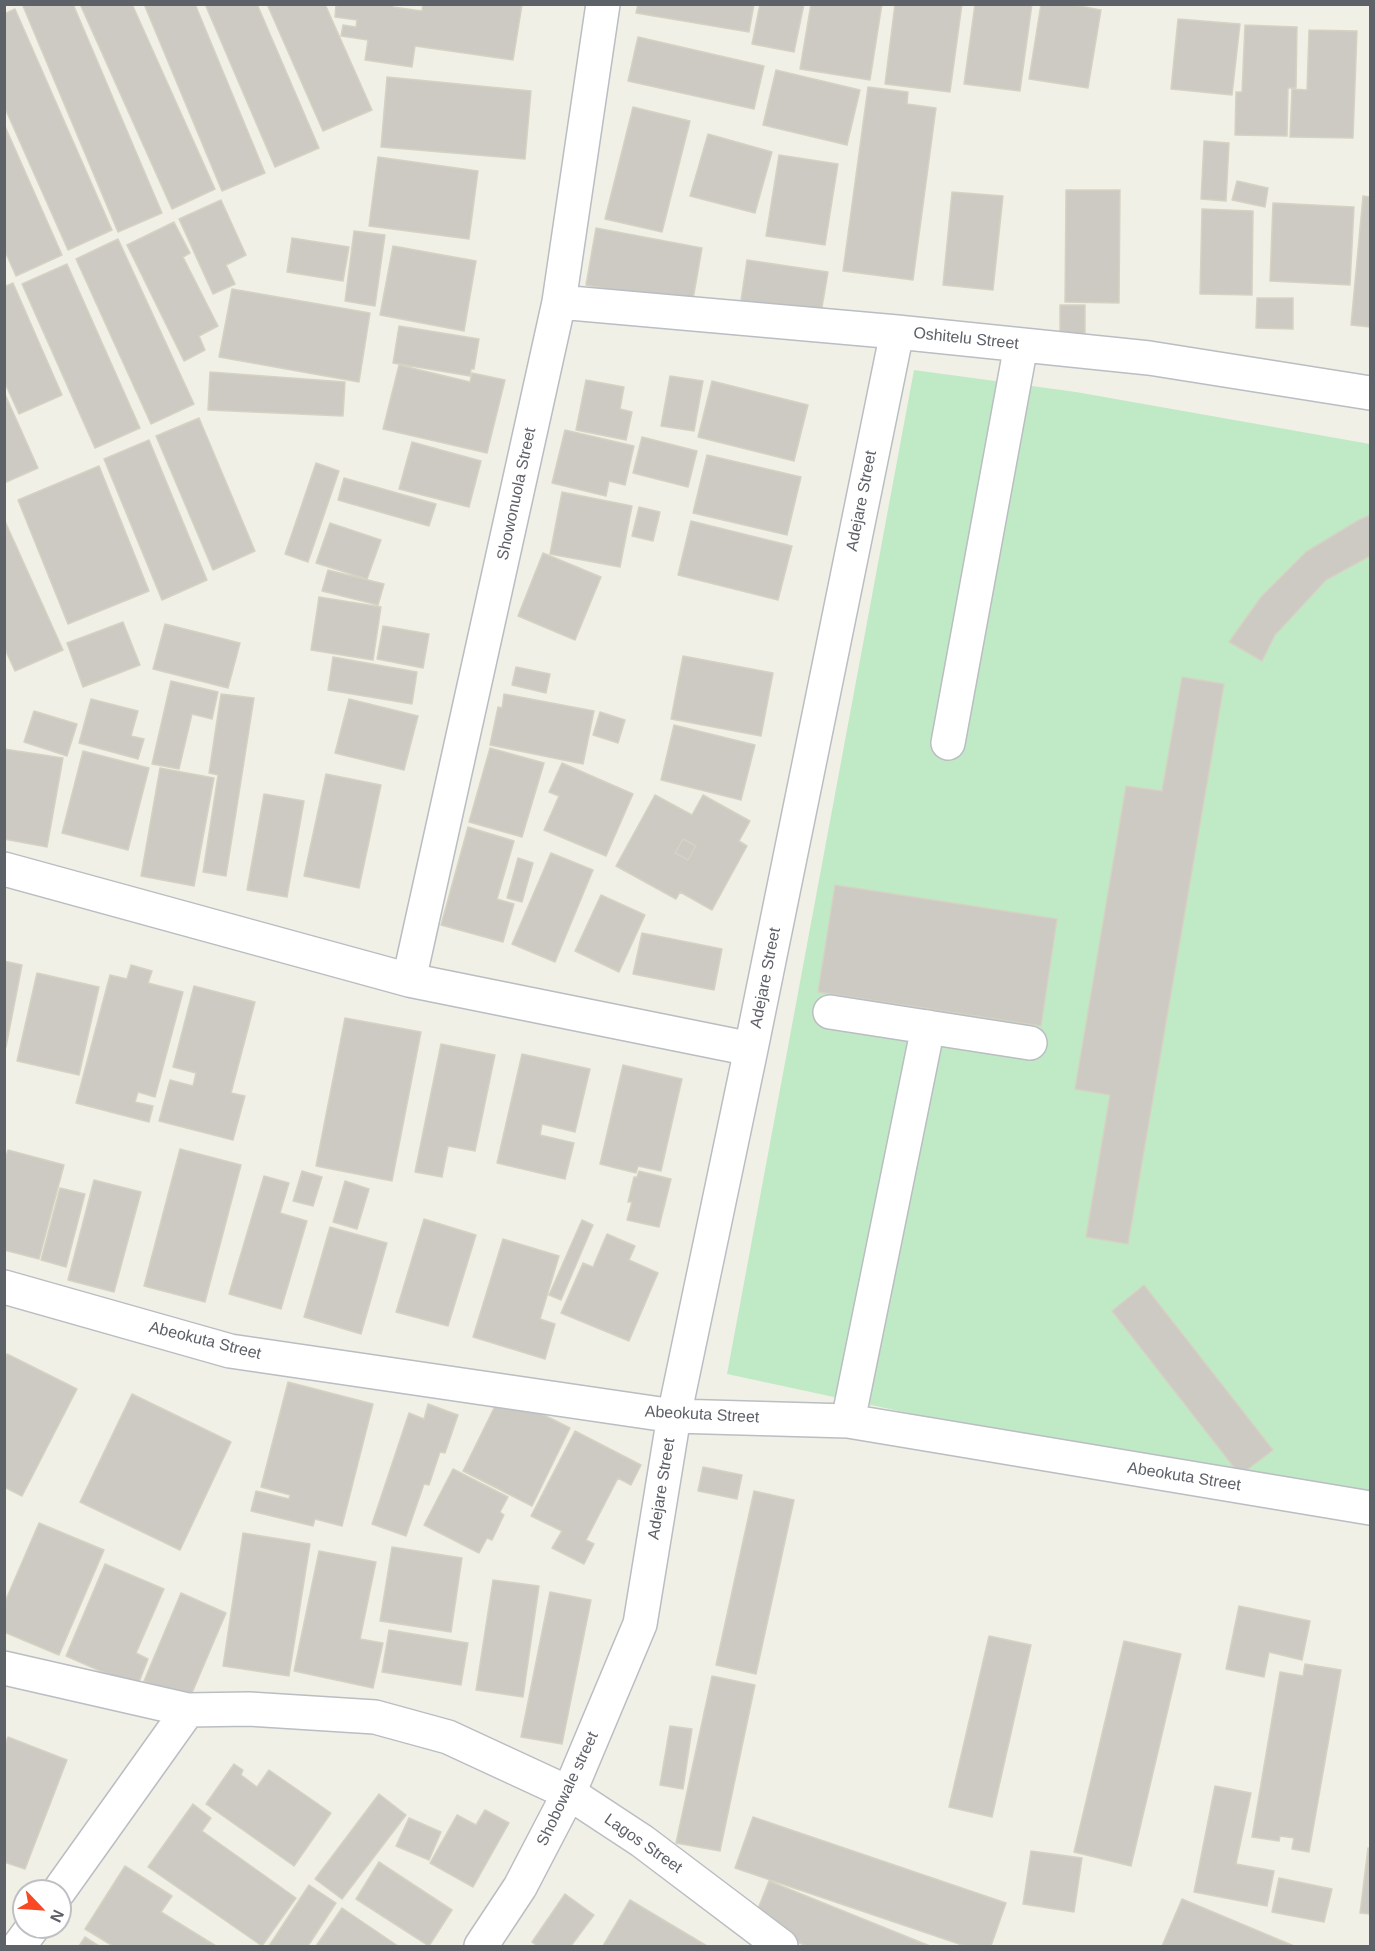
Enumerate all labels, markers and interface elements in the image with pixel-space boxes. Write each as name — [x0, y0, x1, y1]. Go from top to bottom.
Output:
street label: Oshitelu Street — [912, 324, 1020, 354]
street label: Showonuola Street — [494, 426, 540, 562]
street label: Adejare Street — [843, 449, 881, 553]
street label: Adejare Street — [747, 926, 785, 1030]
street label: Abeokuta Street — [147, 1318, 263, 1364]
street label: Abeokuta Street — [644, 1402, 760, 1428]
street label: Adejare Street — [645, 1437, 679, 1541]
street label: Abeokuta Street — [1126, 1459, 1242, 1495]
street label: Shobowale street — [533, 1729, 603, 1849]
street label: Lagos Street — [600, 1810, 686, 1878]
north arrow — [12, 1879, 72, 1939]
text: N — [47, 1907, 67, 1925]

